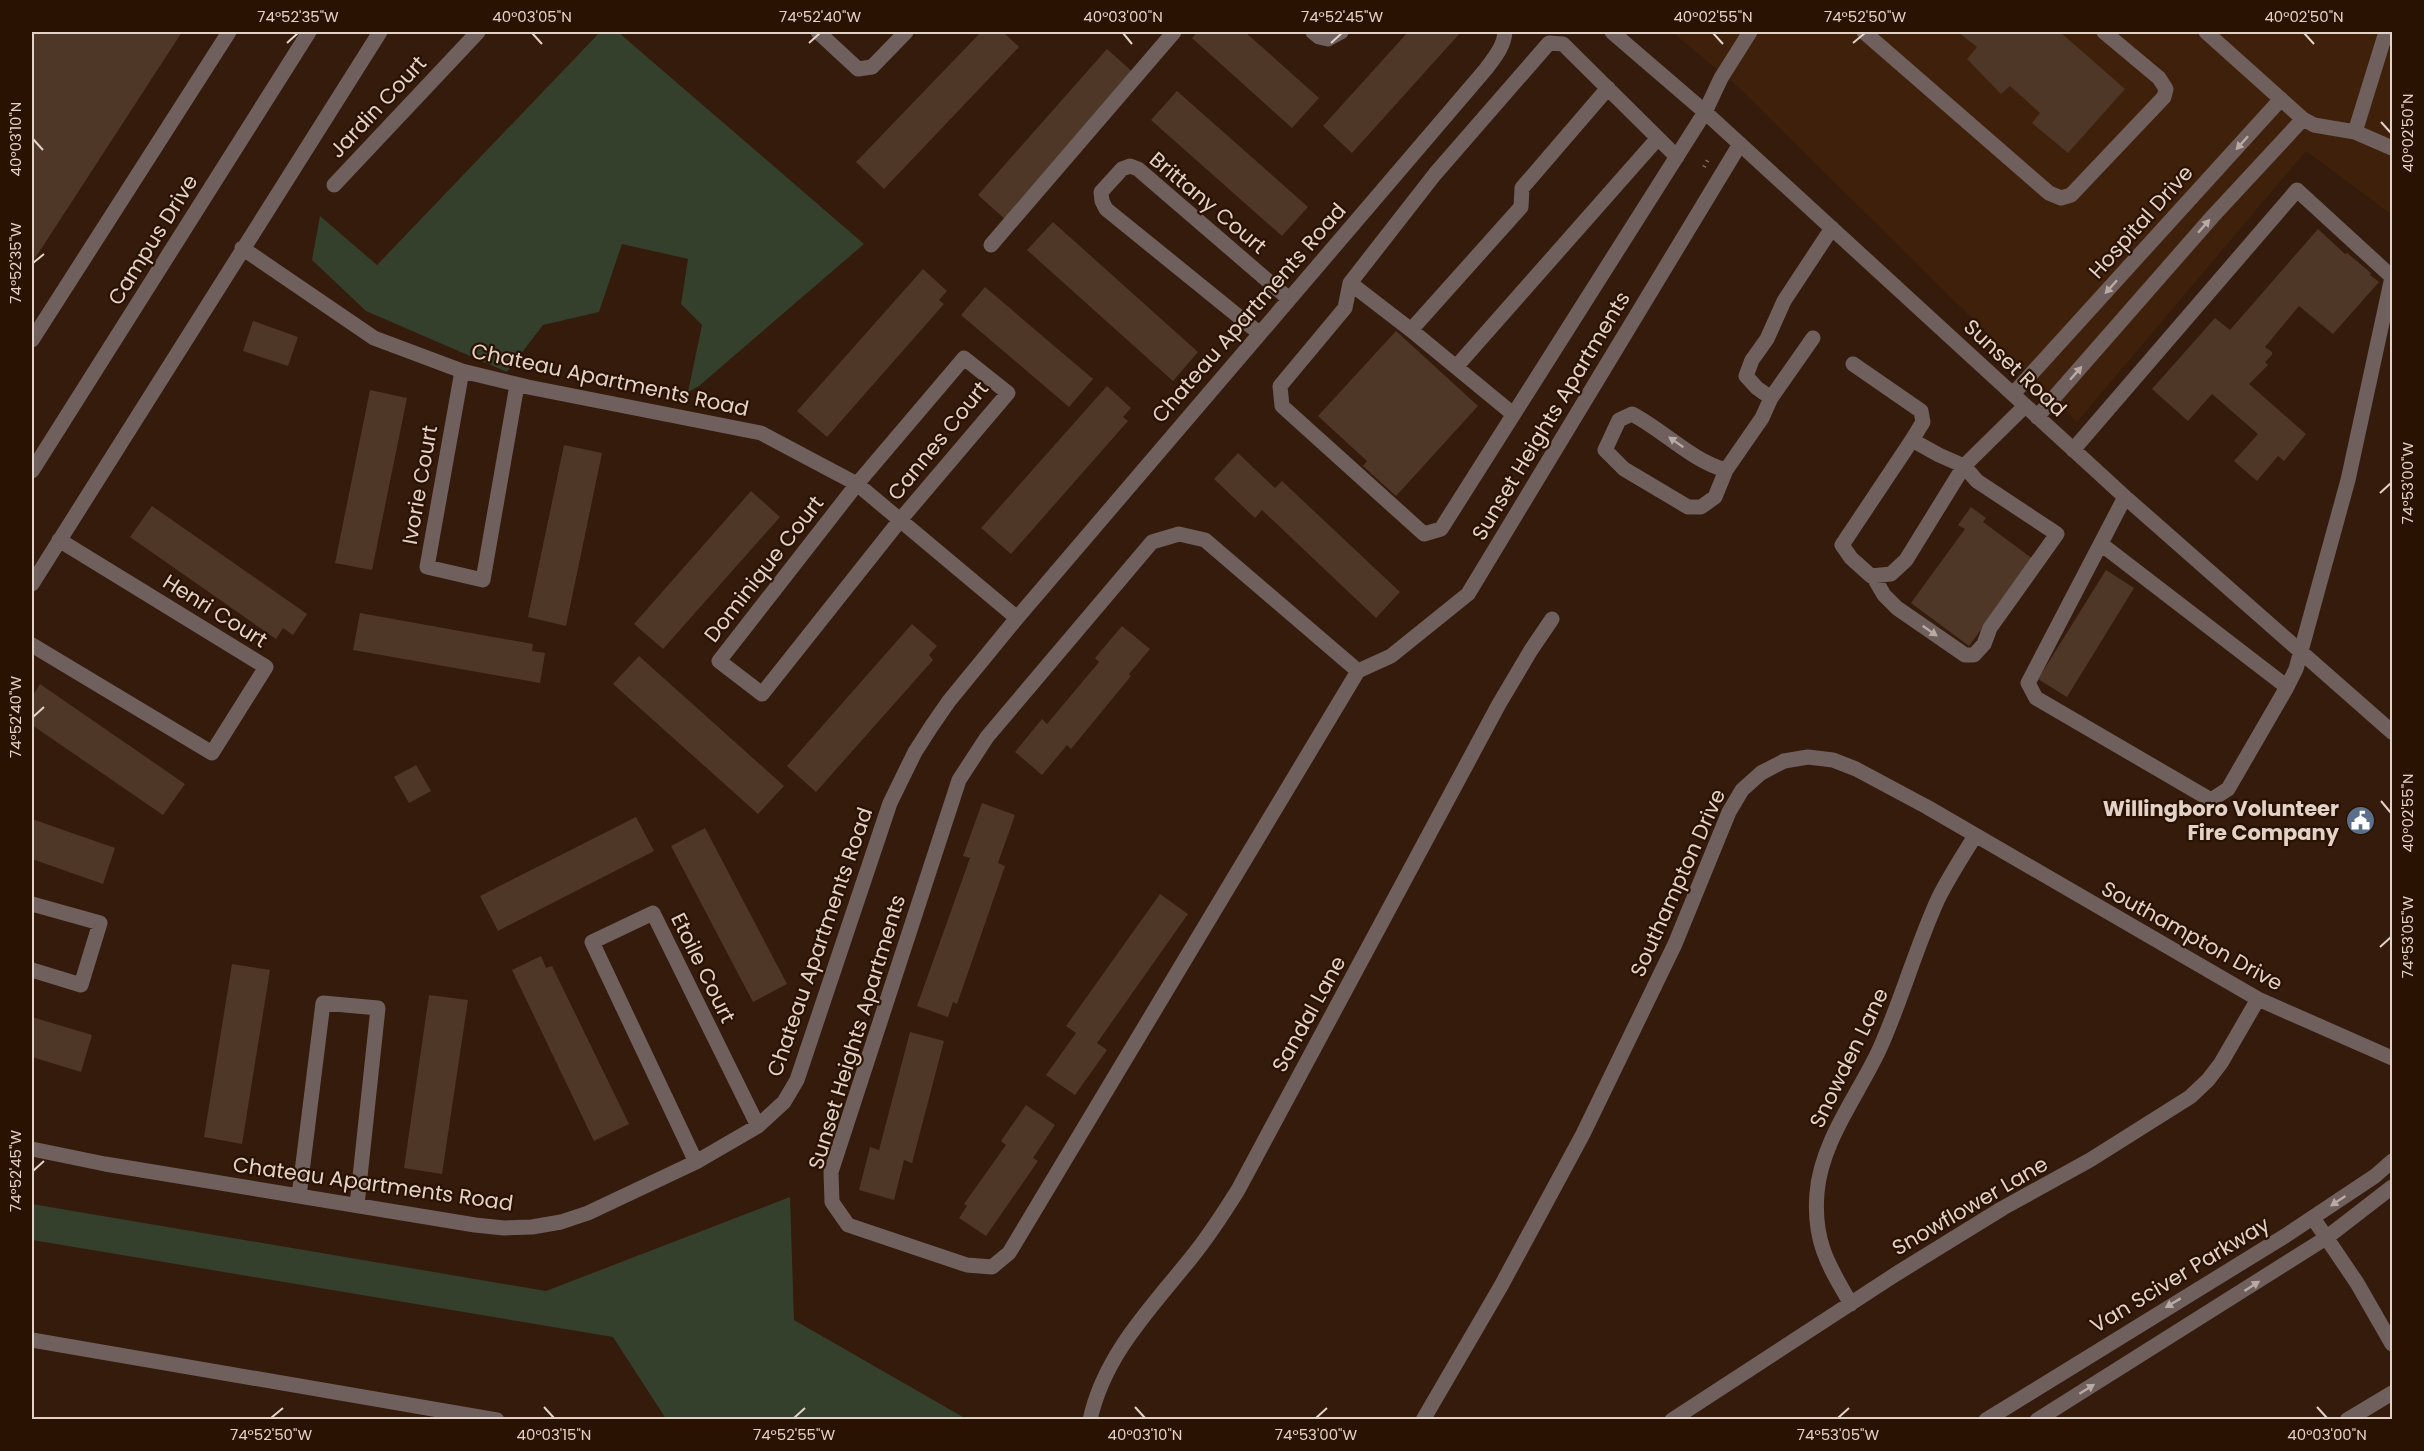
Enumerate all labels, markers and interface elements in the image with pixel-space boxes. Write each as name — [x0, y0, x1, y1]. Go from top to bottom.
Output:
text: 74°52'35"W — [257, 6, 339, 27]
text: 40°03'05"N — [492, 6, 572, 27]
text: 74°52'40"W — [779, 6, 861, 27]
text: 40°03'00"N — [1083, 6, 1163, 27]
text: 74°52'45"W — [1301, 6, 1383, 27]
text: 40°02'55"N — [1673, 6, 1753, 27]
text: 74°52'50"W — [1824, 6, 1906, 27]
text: 40°02'50"N — [2264, 6, 2344, 27]
street label: Jardin Court — [323, 49, 433, 164]
text: 40°02'50"N — [2397, 93, 2418, 173]
text: 40°03'10"N — [5, 102, 26, 176]
one-way arrow — [2235, 135, 2249, 150]
street label: Brittany Court — [1144, 145, 1273, 260]
street label: Hospital Drive — [2082, 159, 2199, 285]
street label: Campus Drive — [101, 169, 204, 311]
street label: Chateau Apartments Road — [1145, 196, 1352, 429]
one-way arrow — [2198, 218, 2211, 234]
text: 74°52'35"W — [5, 222, 26, 304]
one-way arrow — [2105, 279, 2118, 294]
street label: Sunset Heights Apartments — [1465, 286, 1637, 546]
street label: Sunset Road — [1958, 312, 2073, 423]
street label: Chateau Apartments Road — [469, 336, 751, 423]
one-way arrow — [2069, 366, 2082, 381]
street label: Cannes Court — [881, 375, 995, 506]
street label: Ivorie Court — [395, 423, 444, 547]
one-way arrow — [1667, 436, 1684, 447]
text: 74°53'00"W — [2397, 442, 2418, 524]
street label: Dominique Court — [697, 489, 830, 648]
street label: Henri Court — [157, 567, 273, 654]
one-way arrow — [1921, 625, 1937, 637]
text: 74°52'40"W — [5, 676, 26, 758]
text: 40°02'55"N — [2397, 773, 2418, 853]
street label: Southampton Drive — [1623, 784, 1732, 981]
place label: Willingboro Volunteer Fire Company — [2103, 794, 2340, 847]
street label: Chateau Apartments Road — [760, 803, 879, 1080]
public building icon: Willingboro Volunteer Fire Company — [2344, 805, 2376, 837]
street label: Southampton Drive — [2096, 874, 2288, 997]
street label: Sunset Heights Apartments — [801, 891, 912, 1173]
text: 74°53'05"W — [2397, 896, 2418, 978]
street label: Etoile Court — [664, 908, 743, 1028]
street label: Sandal Lane — [1265, 950, 1352, 1077]
street label: Snowden Lane — [1802, 983, 1895, 1133]
text: 74°52'45"W — [5, 1130, 26, 1212]
street label: Chateau Apartments Road — [231, 1149, 515, 1218]
street label: Snowflower Lane — [1887, 1149, 2053, 1262]
one-way arrow — [2331, 1195, 2347, 1207]
street label: Van Sciver Parkway — [2085, 1209, 2275, 1340]
one-way arrow — [2244, 1280, 2260, 1291]
one-way arrow — [2165, 1297, 2182, 1308]
one-way arrow — [2079, 1384, 2095, 1395]
text: 74°52'50"W — [230, 1424, 312, 1445]
text: 40°03'15"N — [517, 1424, 591, 1445]
text: 74°52'55"W — [753, 1424, 835, 1445]
text: 40°03'10"N — [1108, 1424, 1182, 1445]
text: 74°53'00"W — [1275, 1424, 1357, 1445]
text: 74°53'05"W — [1797, 1424, 1879, 1445]
text: 40°03'00"N — [2287, 1424, 2367, 1445]

